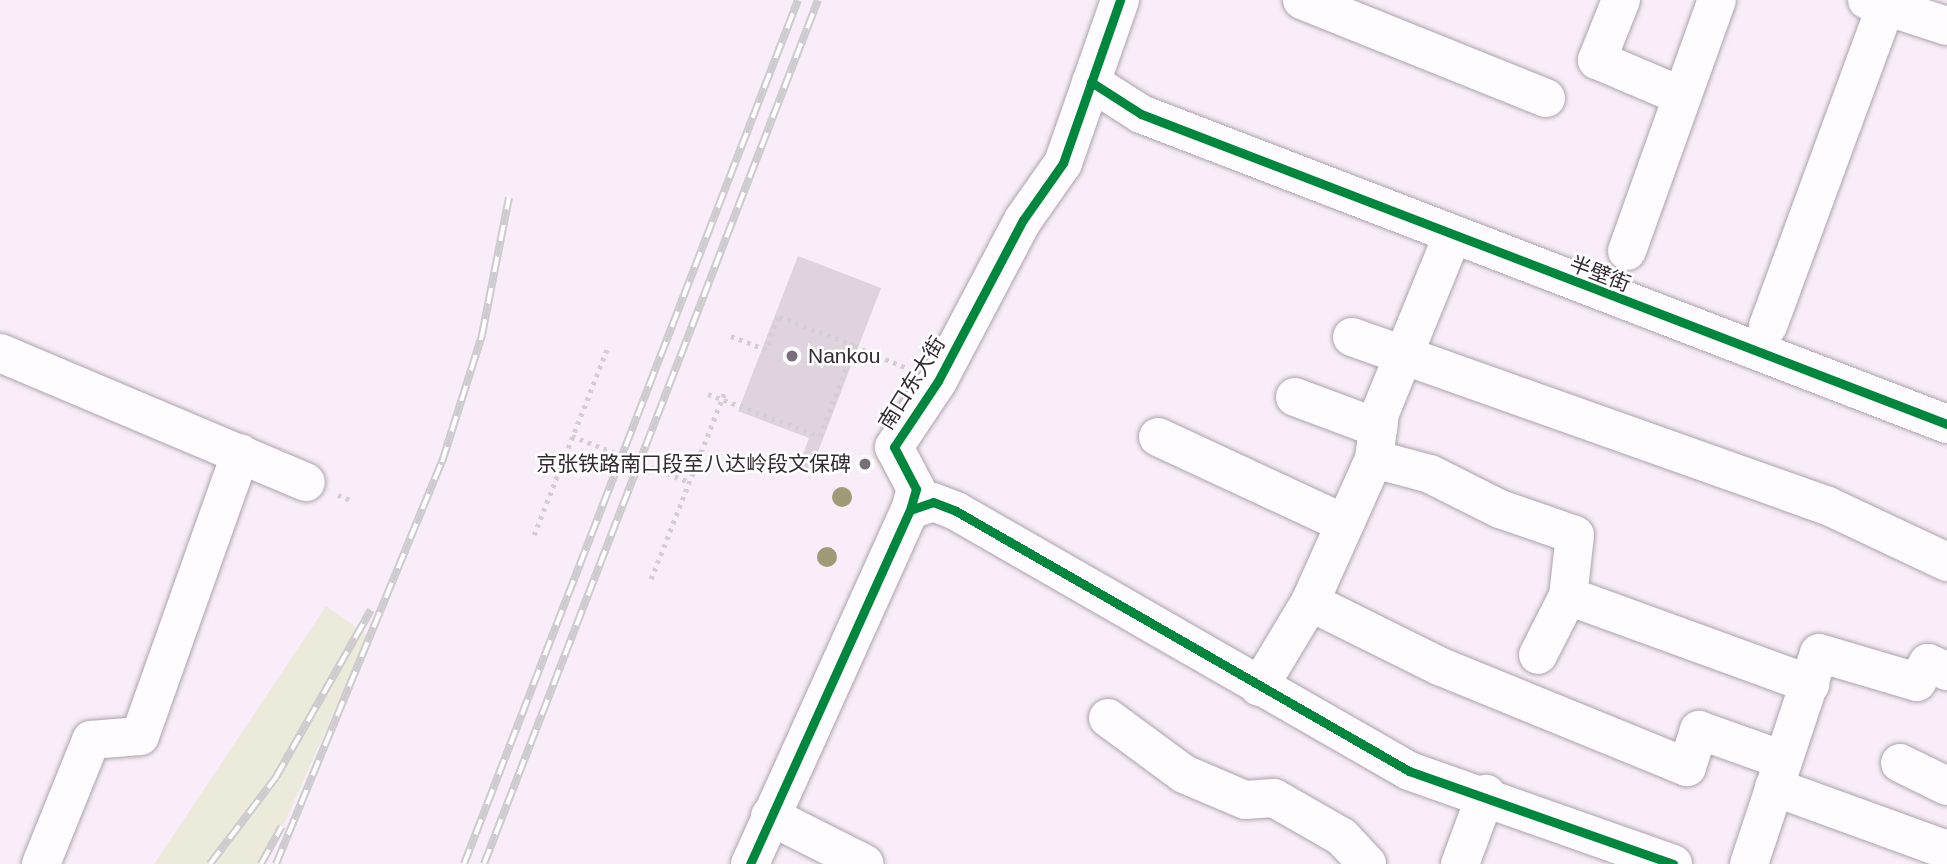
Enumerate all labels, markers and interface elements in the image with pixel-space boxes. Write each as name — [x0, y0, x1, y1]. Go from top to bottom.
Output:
street label: 半壁街 — [1566, 251, 1634, 297]
street label: 南口东大街 — [873, 332, 951, 434]
place label: Nankou — [808, 343, 880, 369]
marker: Nankou — [782, 346, 802, 366]
place label: 京张铁路南口段至八达岭段文保碑 — [536, 451, 851, 477]
marker: 京张铁路南口段至八达岭段文保碑 — [857, 456, 873, 472]

